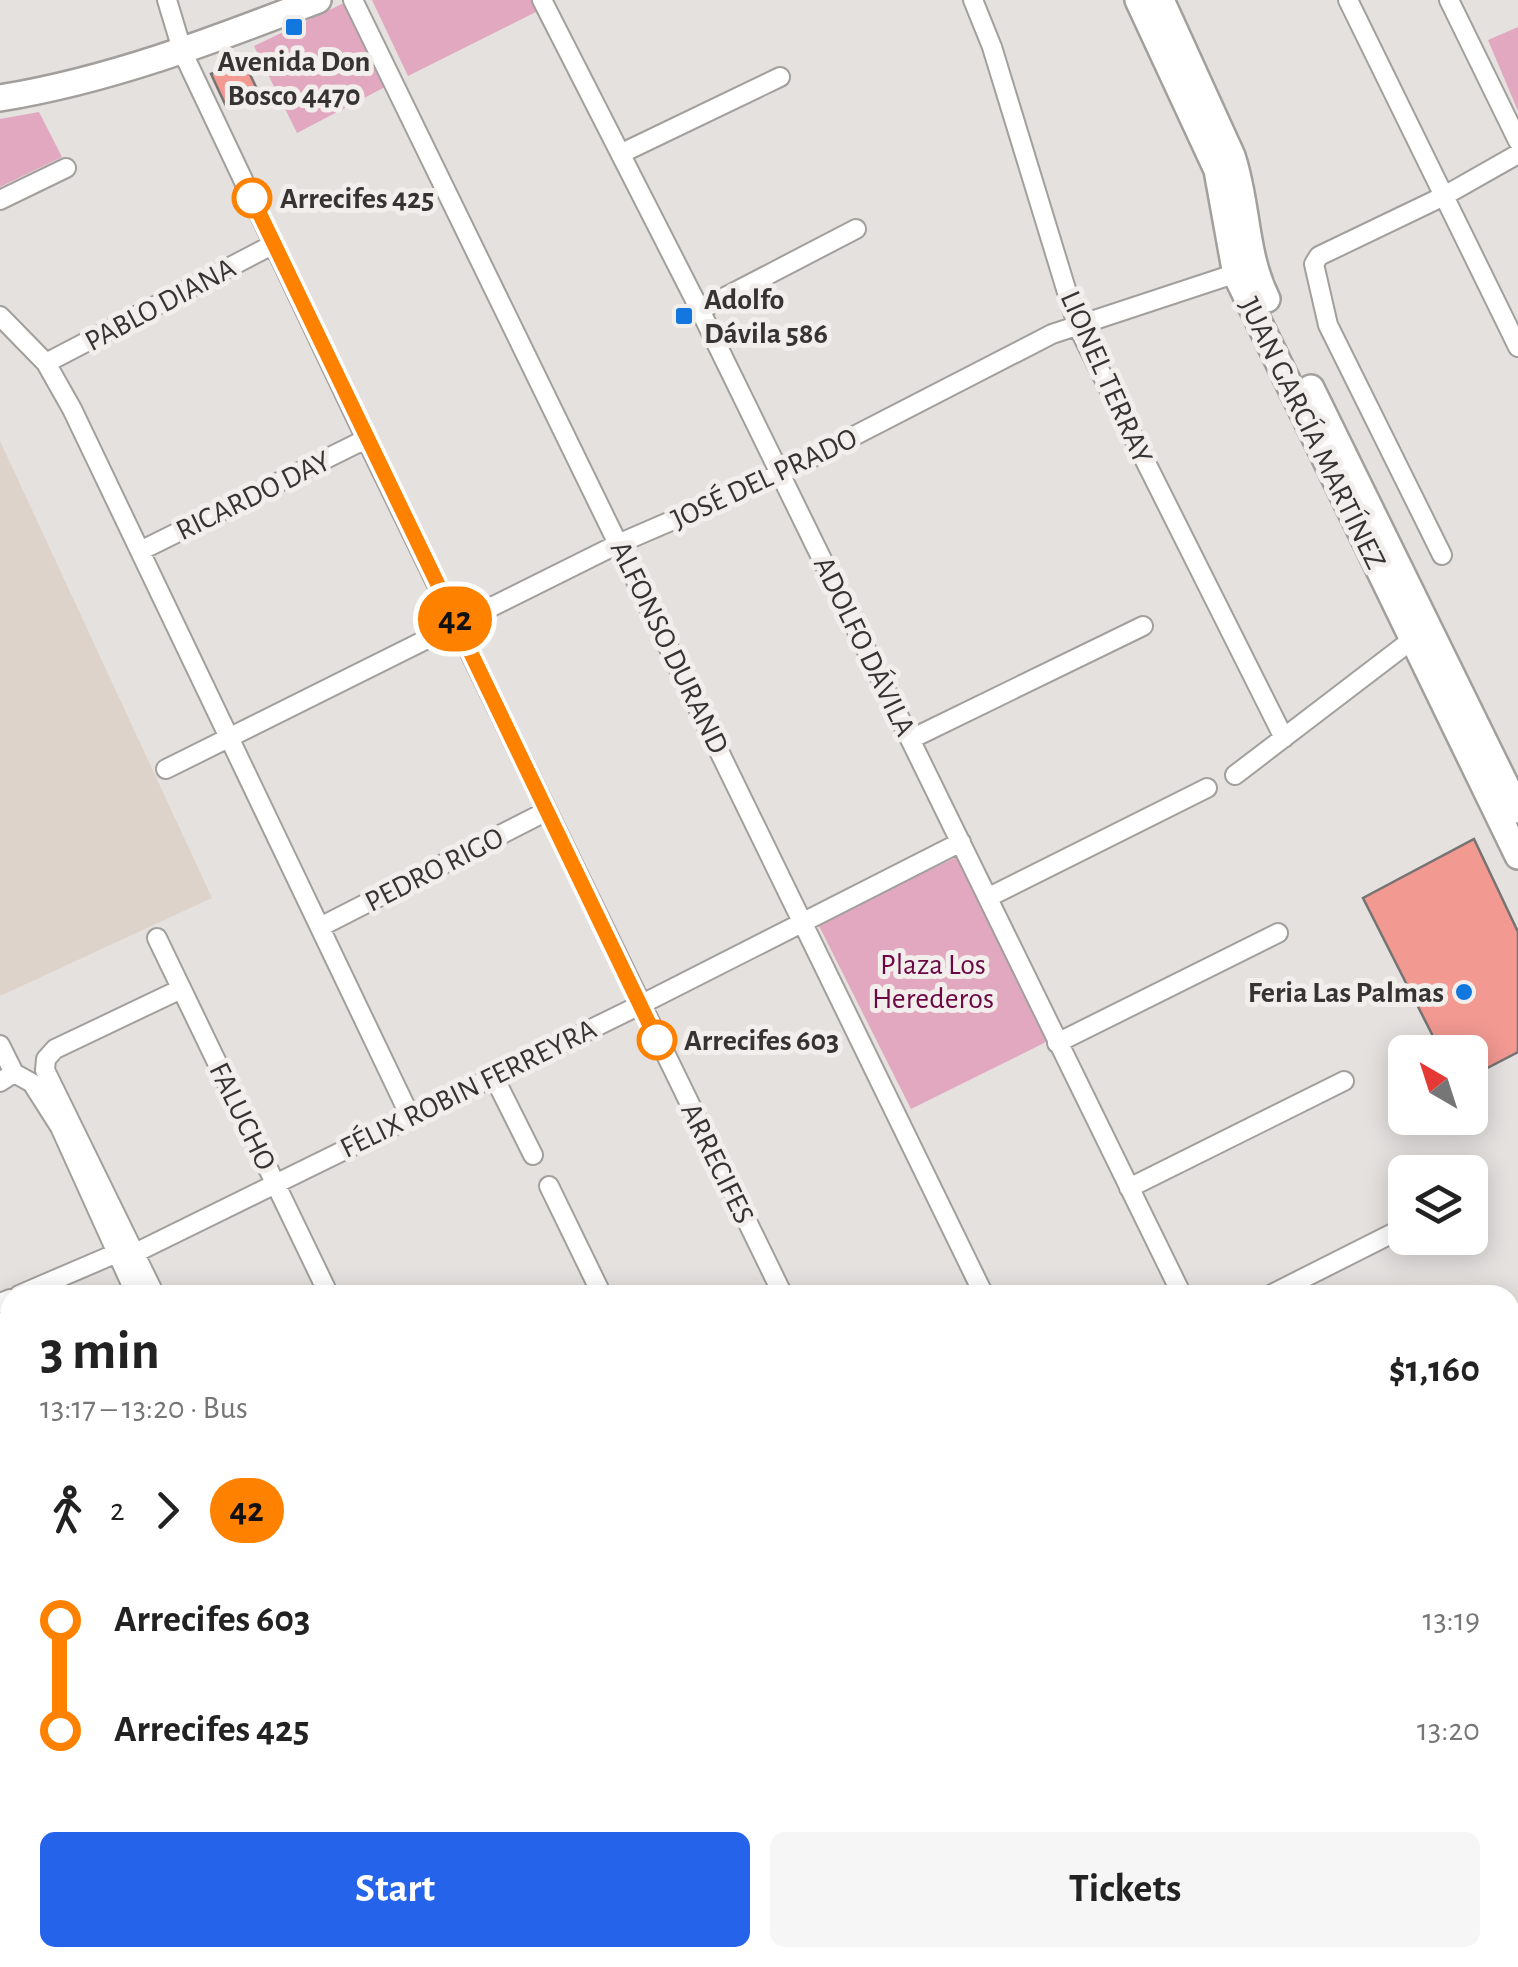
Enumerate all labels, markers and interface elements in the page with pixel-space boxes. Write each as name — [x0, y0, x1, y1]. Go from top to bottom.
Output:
marker: Avenida Don Bosco 4470 — [283, 16, 305, 38]
place label: Avenida Don Bosco 4470 — [218, 47, 370, 111]
marker: Arrecifes 425 — [233, 179, 271, 217]
place label: Arrecifes 425 — [280, 184, 434, 214]
street label: PABLO DIANA — [80, 253, 241, 357]
place label: Adolfo Dávila 586 — [704, 285, 828, 349]
street label: LIONEL TERRAY — [1055, 287, 1158, 468]
street label: JUAN GARCÍA MARTÍNEZ — [1233, 292, 1393, 574]
marker: Adolfo Dávila 586 — [673, 305, 695, 327]
street label: JOSÉ DEL PRADO — [666, 421, 862, 535]
street label: RICARDO DAY — [171, 446, 336, 546]
street label: ALFONSO DURAND — [605, 536, 734, 759]
street label: ADOLFO DÁVILA — [808, 551, 922, 741]
line badge: 42 — [410, 586, 500, 652]
text: 42 — [438, 602, 472, 637]
street label: PEDRO RIGO — [360, 822, 509, 918]
park label: Plaza Los Herederos — [872, 950, 994, 1014]
place label: Feria Las Palmas — [1248, 978, 1444, 1008]
marker: Feria Las Palmas — [1453, 981, 1475, 1003]
street label: FÉLIX ROBIN FERREYRA — [335, 1012, 601, 1164]
marker: Arrecifes 603 — [638, 1021, 676, 1059]
place label: Arrecifes 603 — [684, 1026, 839, 1056]
north arrow — [1388, 1035, 1488, 1135]
map controls — [1388, 1035, 1488, 1255]
street label: FALUCHO — [203, 1058, 281, 1175]
street label: ARRECIFES — [675, 1098, 759, 1228]
button: layers — [1388, 1155, 1488, 1255]
text: 3 min — [40, 1324, 160, 1379]
text: $1,160 — [1389, 1351, 1480, 1389]
text: 13:17 – 13:20 · Bus — [40, 1392, 248, 1424]
icon: walk — [40, 1483, 95, 1538]
icon: forward — [140, 1483, 195, 1538]
text: 42 — [230, 1493, 264, 1528]
text: 2 — [110, 1494, 125, 1526]
text: Arrecifes 603 — [114, 1601, 310, 1639]
text: 13:19 — [1422, 1604, 1480, 1636]
text: Arrecifes 425 — [114, 1711, 309, 1749]
text: 13:20 — [1417, 1714, 1480, 1746]
button: Start — [40, 1832, 750, 1947]
button: Tickets — [770, 1832, 1480, 1947]

